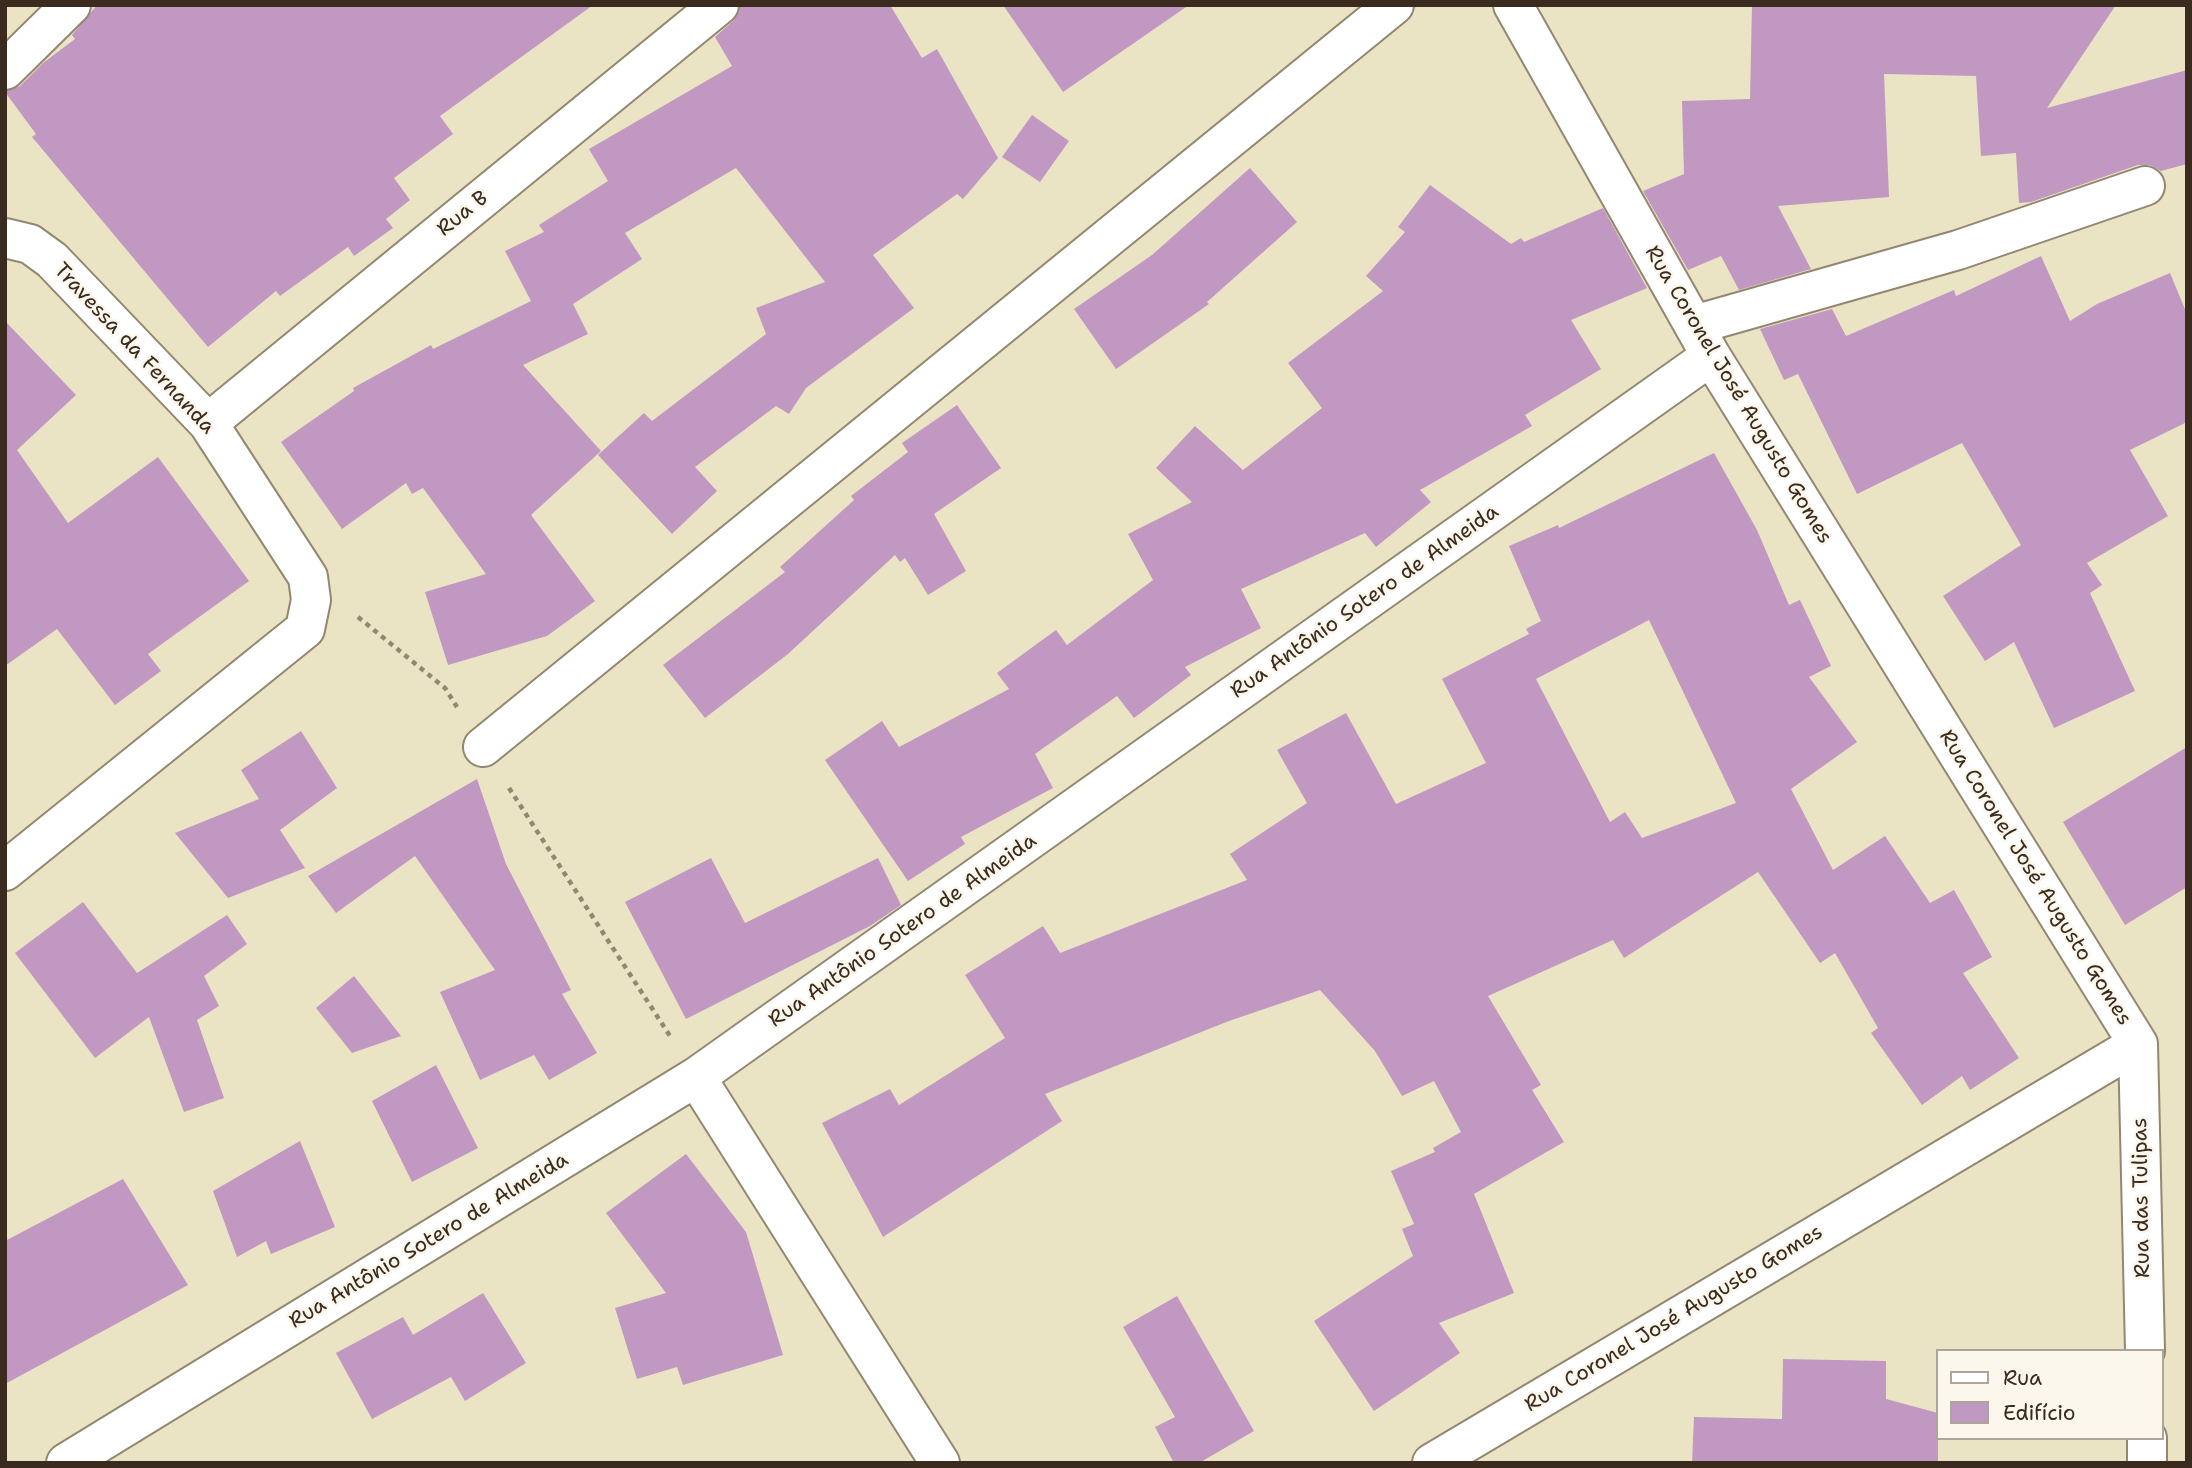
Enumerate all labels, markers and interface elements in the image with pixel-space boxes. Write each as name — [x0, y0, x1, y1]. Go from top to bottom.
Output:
street label: Rua B — [432, 186, 494, 242]
street label: Rua Coronel José Augusto Gomes — [1639, 241, 1837, 549]
street label: Travessa da Fernanda — [48, 258, 220, 440]
street label: Rua Antônio Sotero de Almeida — [1226, 500, 1504, 704]
street label: Rua Coronel José Augusto Gomes — [1933, 726, 2137, 1030]
street label: Rua Antônio Sotero de Almeida — [764, 829, 1042, 1033]
street label: Rua das Tulipas — [2128, 1118, 2156, 1278]
street label: Rua Antônio Sotero de Almeida — [285, 1147, 573, 1335]
street label: Rua Coronel José Augusto Gomes — [1520, 1220, 1828, 1418]
legend — [1937, 1349, 2164, 1440]
text: Rua — [2003, 1364, 2042, 1392]
text: Edifício — [2003, 1399, 2075, 1427]

